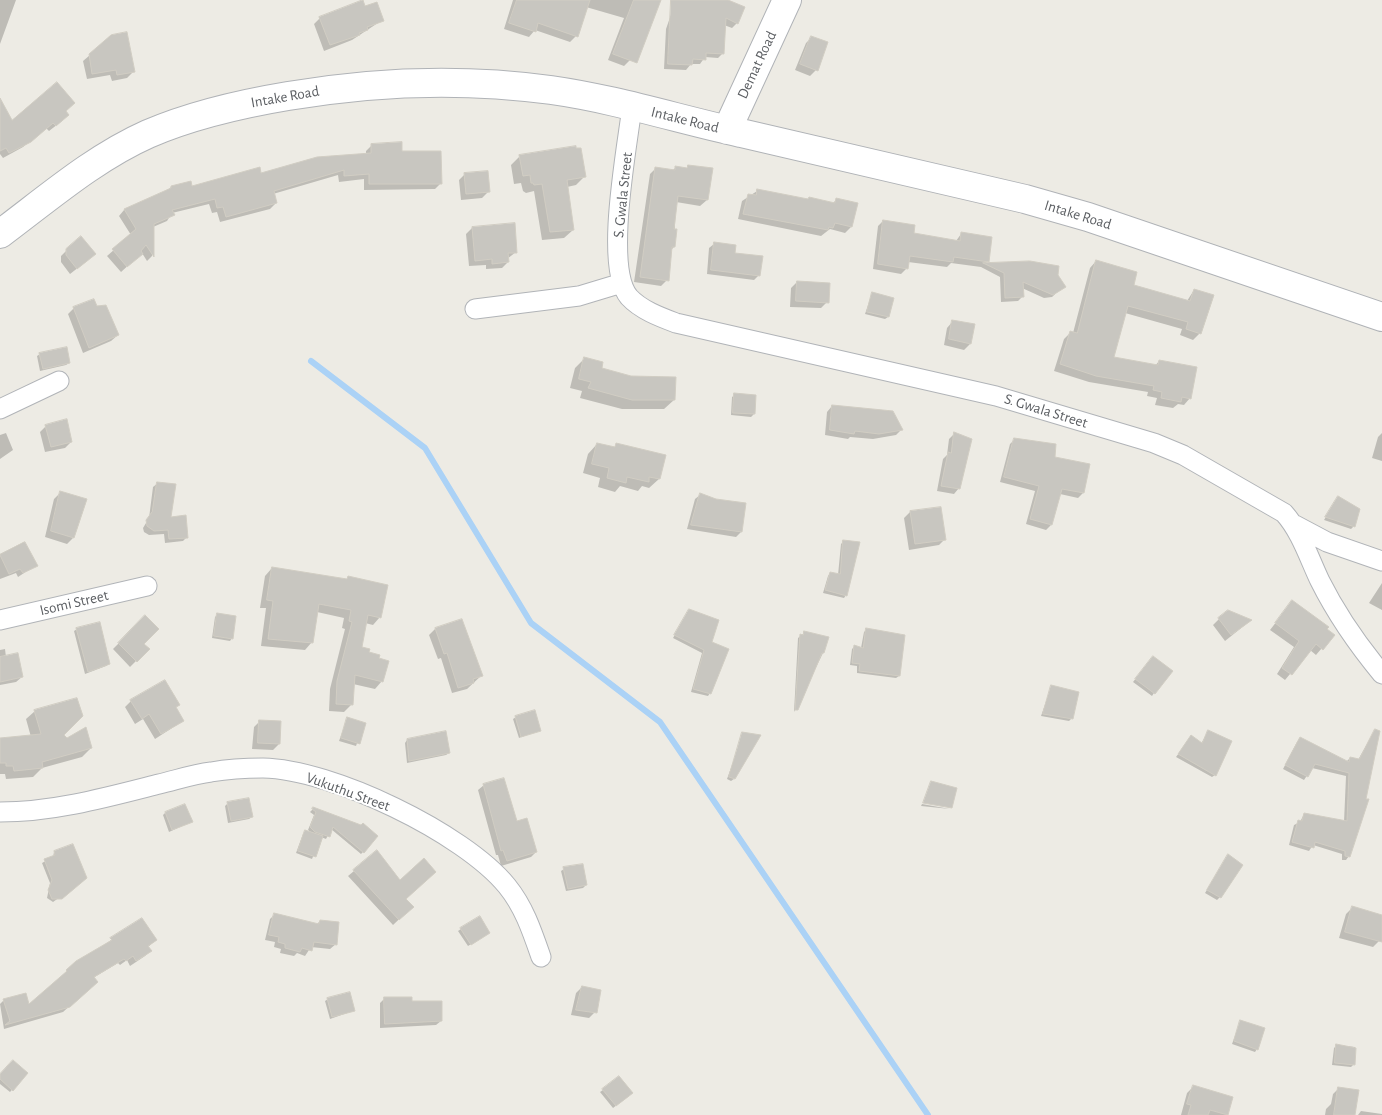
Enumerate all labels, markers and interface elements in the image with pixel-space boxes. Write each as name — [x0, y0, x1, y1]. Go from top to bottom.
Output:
street label: Demat Road — [733, 28, 781, 102]
street label: Intake Road — [249, 82, 321, 112]
street label: Intake Road — [649, 103, 721, 137]
street label: S. Gwala Street — [610, 151, 636, 239]
street label: Intake Road — [1042, 196, 1114, 234]
street label: S. Gwala Street — [1002, 390, 1090, 432]
street label: Isomi Street — [38, 586, 110, 620]
street label: Vukuthu Street — [304, 769, 392, 815]

